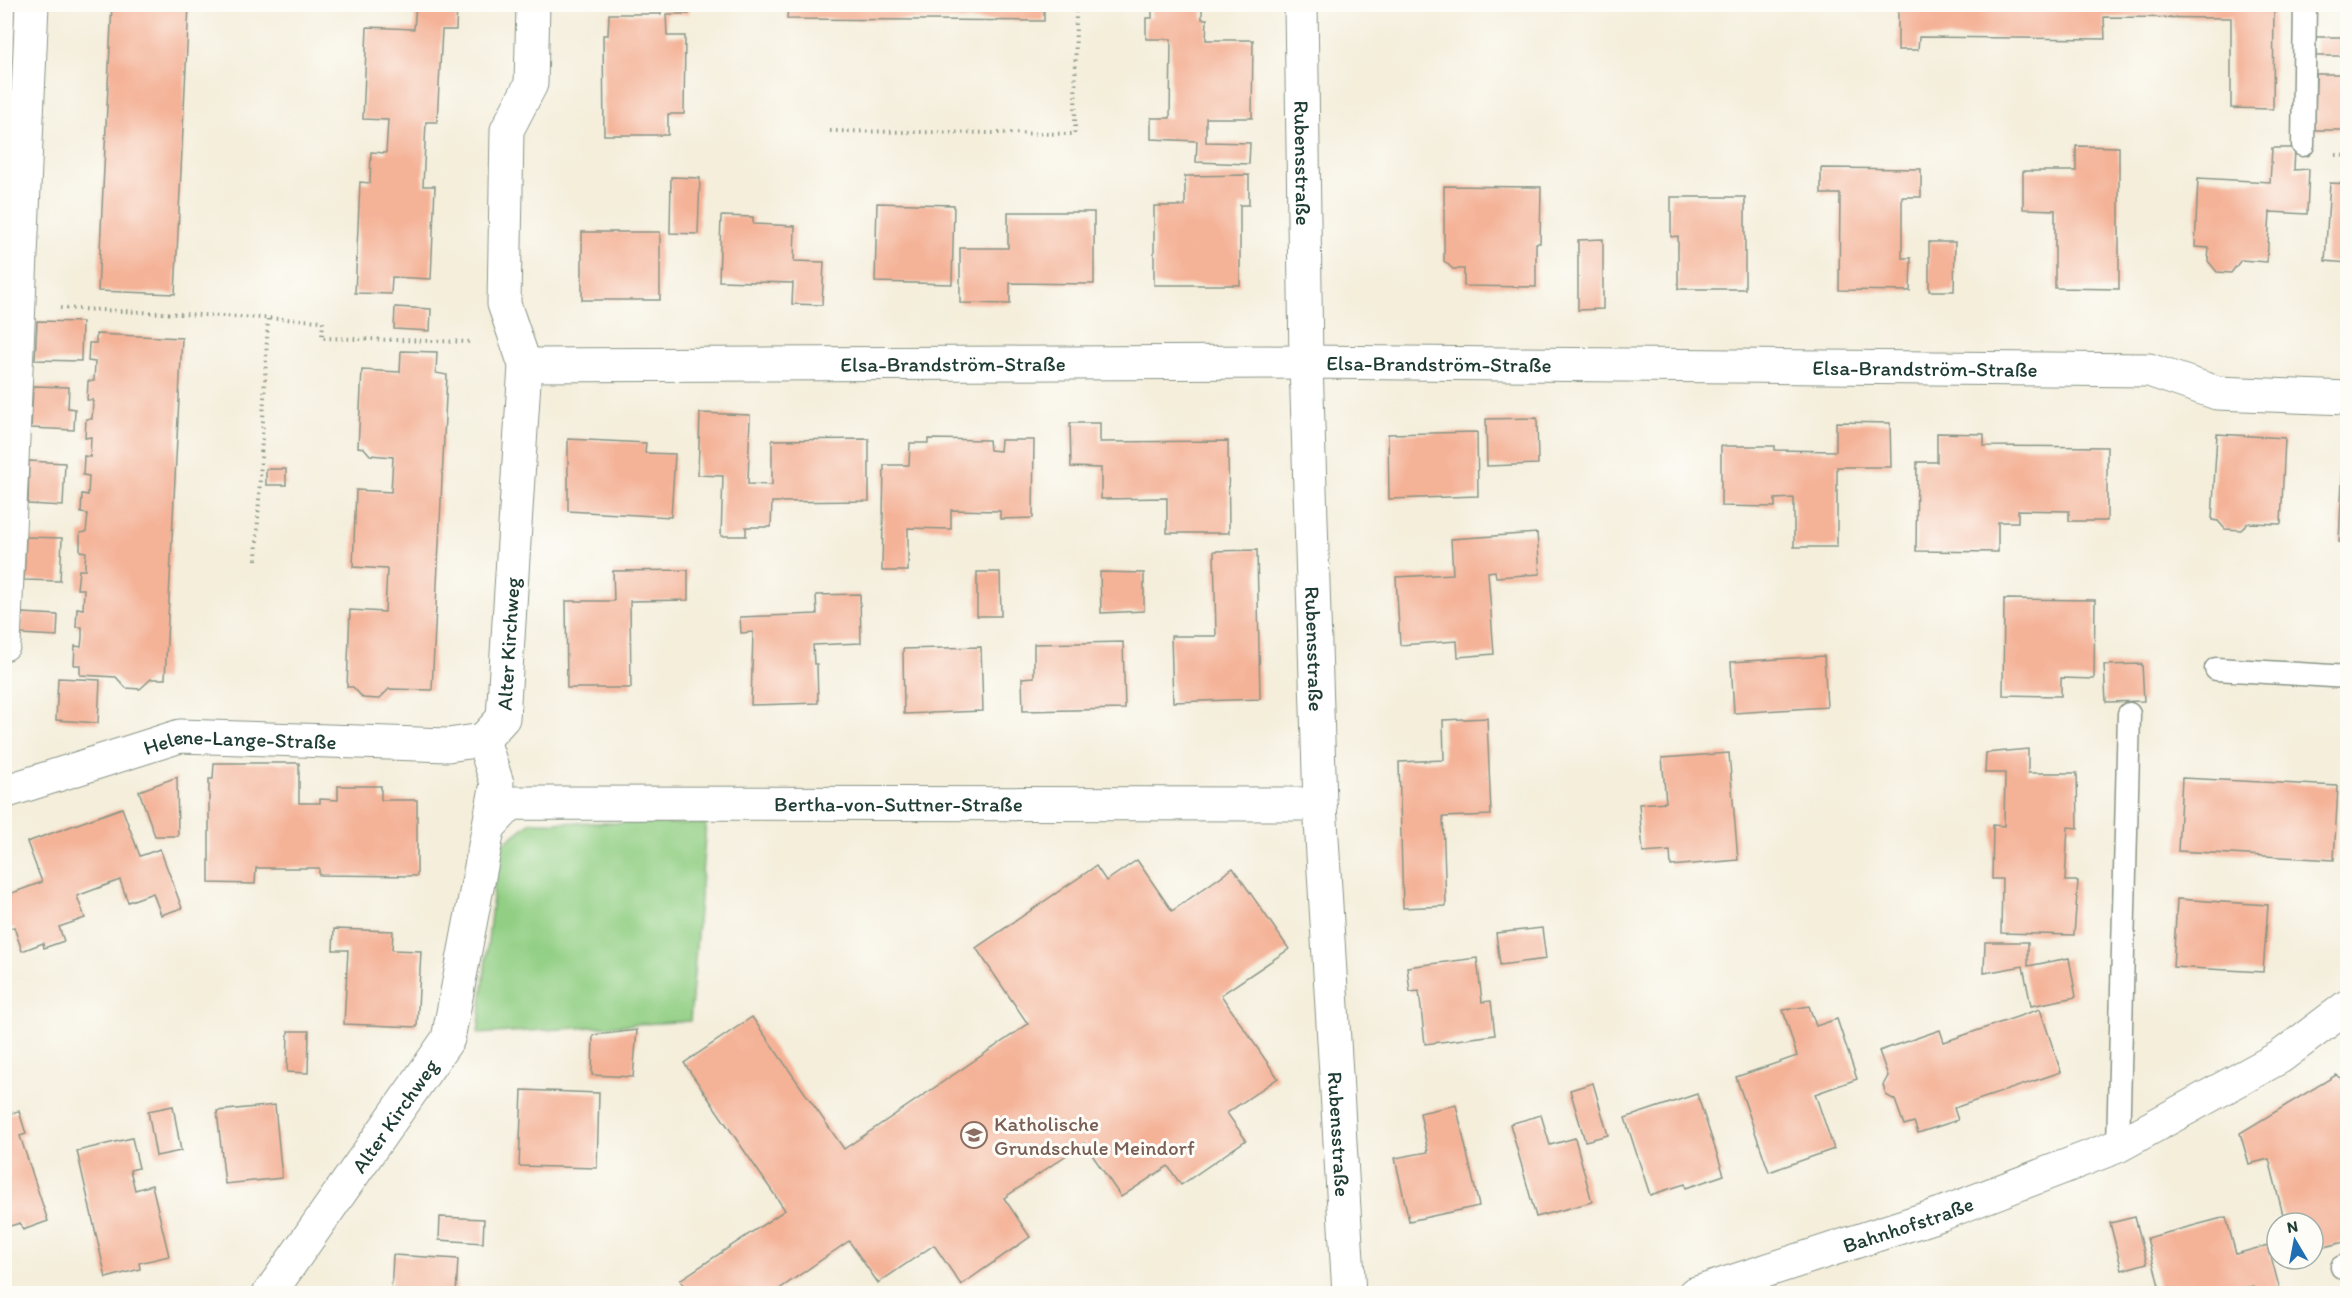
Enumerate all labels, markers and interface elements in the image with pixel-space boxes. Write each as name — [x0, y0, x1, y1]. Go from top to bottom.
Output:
street label: Rubensstraße — [1290, 100, 1317, 226]
street label: Elsa-Brandström-Straße — [840, 350, 1066, 376]
street label: Elsa-Brandström-Straße — [1326, 350, 1552, 377]
street label: Elsa-Brandström-Straße — [1812, 354, 2038, 381]
street label: Alter Kirchweg — [491, 576, 524, 711]
street label: Rubensstraße — [1301, 586, 1330, 712]
street label: Helene-Lange-Straße — [140, 723, 337, 759]
street label: Bertha-von-Suttner-Straße — [774, 791, 1023, 816]
street label: Alter Kirchweg — [346, 1054, 443, 1177]
street label: Rubensstraße — [1323, 1071, 1356, 1197]
place label: Katholische Grundschule Meindorf — [994, 1111, 1195, 1160]
school or university icon: Katholische Grundschule Meindorf — [959, 1120, 989, 1150]
street label: Bahnhofstraße — [1839, 1190, 1977, 1258]
north arrow — [2265, 1211, 2325, 1271]
text: N — [2286, 1216, 2299, 1237]

